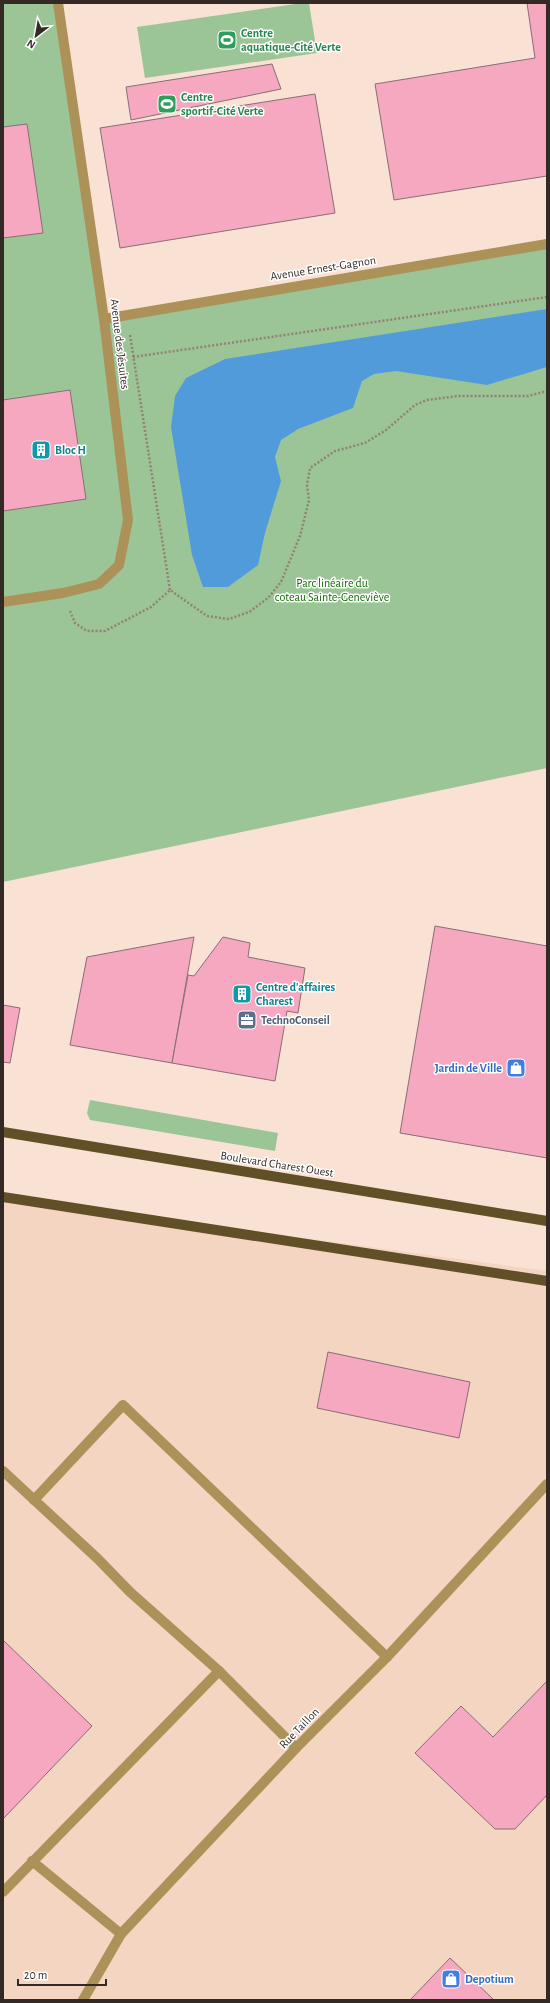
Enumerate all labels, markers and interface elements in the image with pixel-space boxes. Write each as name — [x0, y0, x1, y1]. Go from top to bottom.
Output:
north arrow — [16, 16, 56, 56]
place label: Centre aquatique-Cité Verte — [241, 27, 341, 53]
sports icon: Centre aquatique-Cité Verte — [216, 29, 238, 51]
text: N — [25, 37, 37, 51]
place label: Centre sportif-Cité Verte — [181, 91, 264, 117]
sports icon: Centre sportif-Cité Verte — [156, 93, 178, 115]
street label: Avenue Ernest-Gagnon — [269, 254, 377, 282]
street label: Avenue des Jésuites — [108, 298, 132, 390]
building icon: Bloc H — [30, 439, 52, 461]
place label: Bloc H — [55, 444, 86, 456]
park label: Parc linéaire du coteau Sainte-Geneviève — [275, 577, 389, 603]
place label: Centre d'affaires Charest — [256, 981, 336, 1007]
building icon: Centre d'affaires Charest — [231, 983, 253, 1005]
office icon: TechnoConseil — [236, 1009, 258, 1031]
place label: TechnoConseil — [261, 1014, 330, 1026]
shop icon: Jardin de Ville — [505, 1057, 527, 1079]
place label: Jardin de Ville — [435, 1062, 502, 1074]
street label: Boulevard Charest Ouest — [220, 1149, 335, 1179]
street label: Rue Taillon — [277, 1705, 321, 1751]
scale bar — [18, 1961, 106, 1987]
shop icon: Depotium — [440, 1968, 462, 1990]
text: 20 m — [24, 1969, 47, 1981]
place label: Depotium — [465, 1973, 514, 1985]

